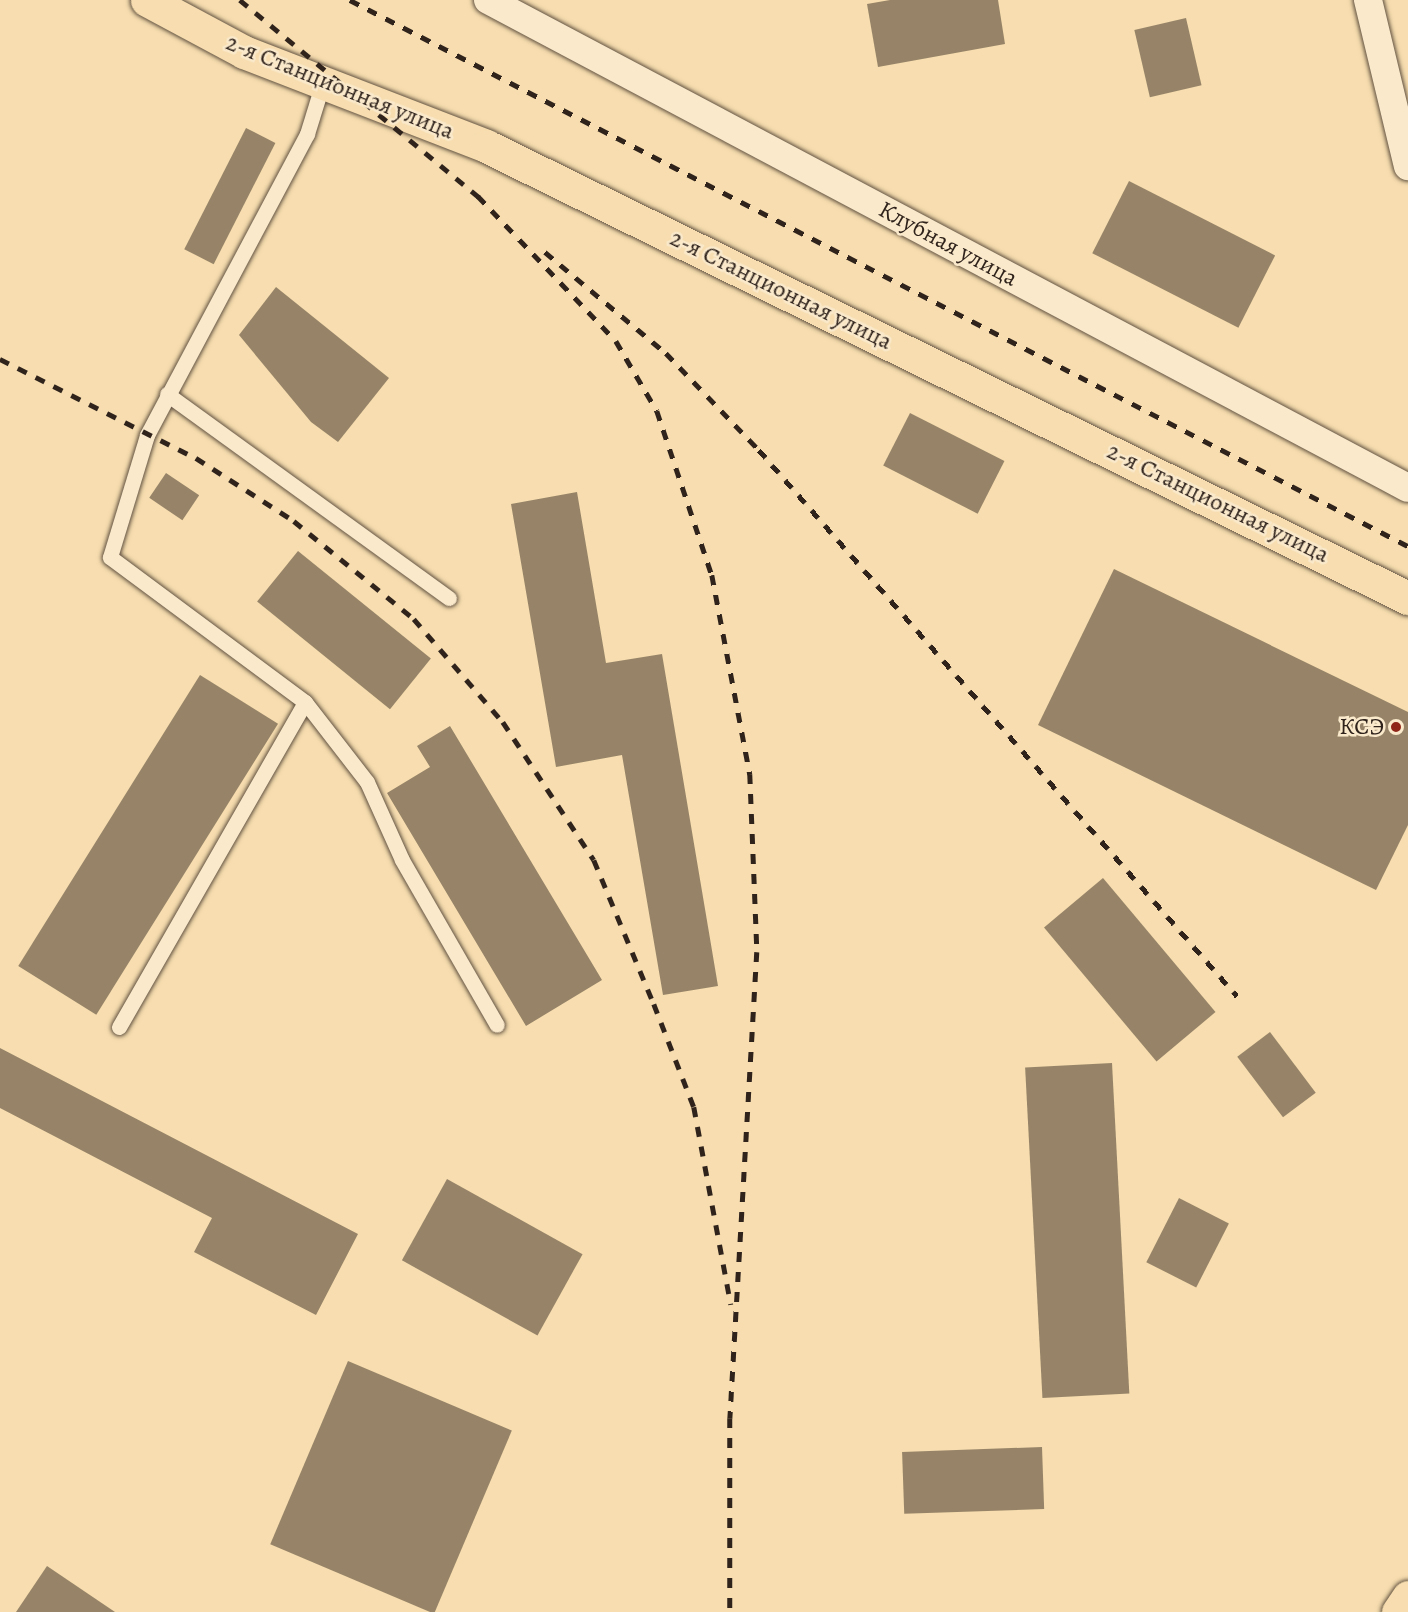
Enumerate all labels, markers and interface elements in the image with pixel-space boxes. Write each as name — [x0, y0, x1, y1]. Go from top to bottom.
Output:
street label: 2-я Станционная улица — [222, 28, 458, 146]
street label: Клубная улица — [874, 195, 1022, 293]
street label: 2-я Станционная улица — [665, 224, 897, 356]
street label: 2-я Станционная улица — [1102, 437, 1334, 569]
place label: КСЭ — [1339, 713, 1384, 741]
marker: КСЭ — [1389, 720, 1403, 734]

